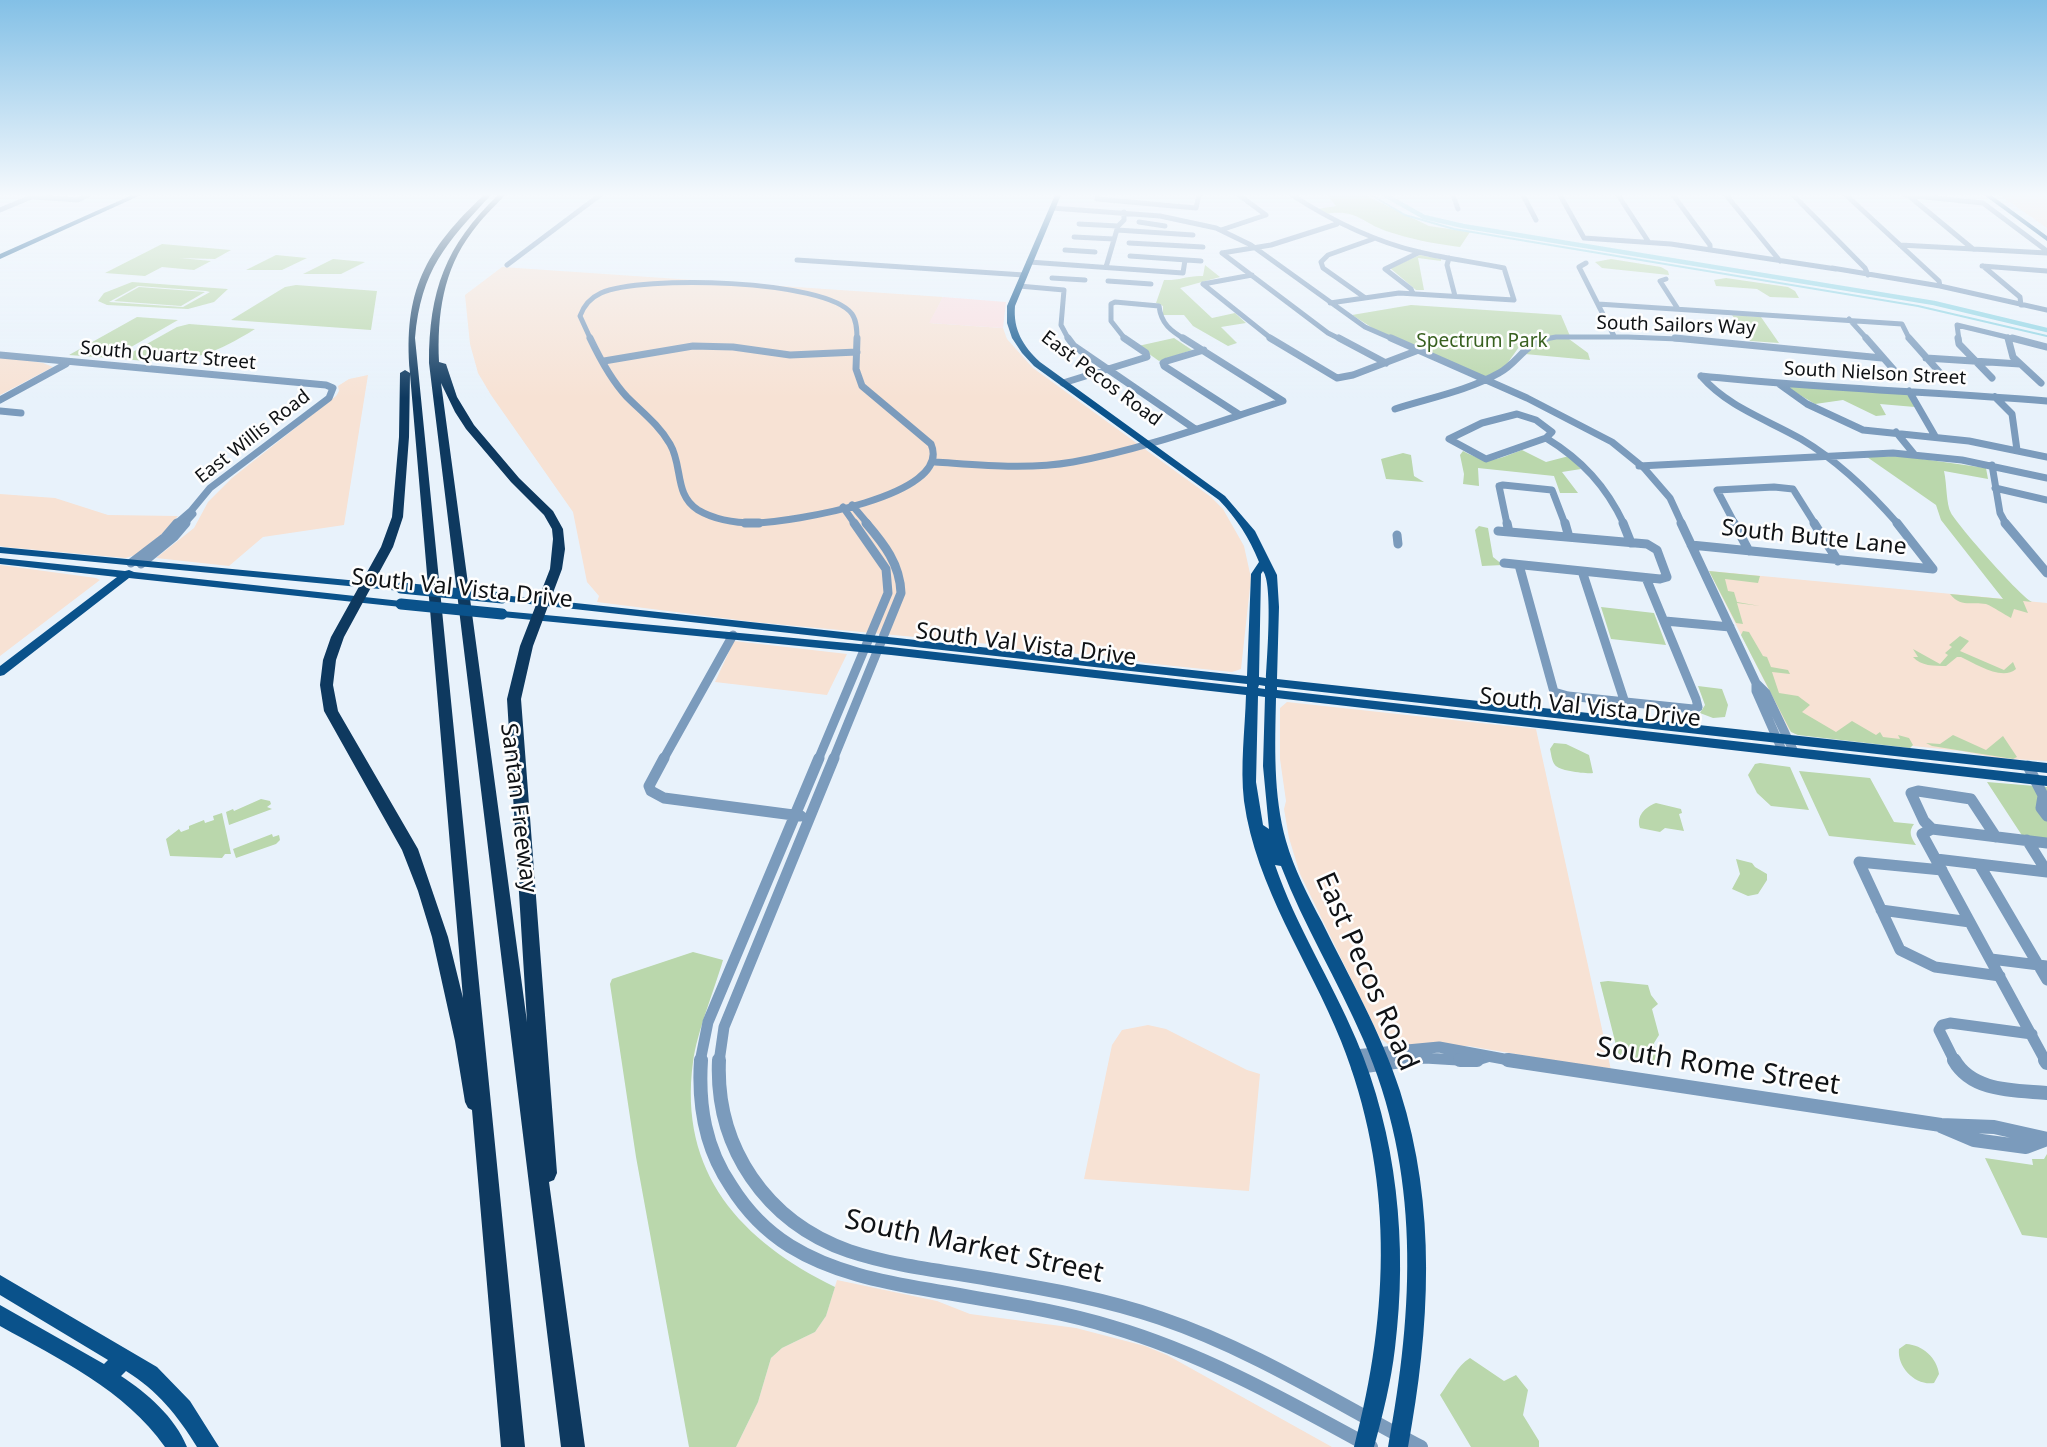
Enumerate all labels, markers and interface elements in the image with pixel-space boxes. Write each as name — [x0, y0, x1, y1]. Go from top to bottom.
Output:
street label: South Sailors Way — [1596, 312, 1756, 340]
street label: East Pecos Road — [1036, 326, 1166, 432]
park label: Spectrum Park — [1416, 331, 1548, 353]
street label: South Quartz Street — [79, 337, 257, 375]
street label: South Nielson Street — [1783, 358, 1967, 390]
street label: East Willis Road — [191, 385, 315, 489]
street label: South Butte Lane — [1720, 515, 1908, 561]
street label: South Val Vista Drive — [350, 564, 574, 614]
street label: South Val Vista Drive — [914, 618, 1138, 672]
street label: South Val Vista Drive — [1478, 683, 1702, 733]
street label: Santan Freeway — [494, 722, 542, 894]
street label: East Pecos Road — [1307, 868, 1425, 1076]
street label: South Rome Street — [1594, 1031, 1842, 1103]
street label: South Market Street — [842, 1203, 1106, 1291]

